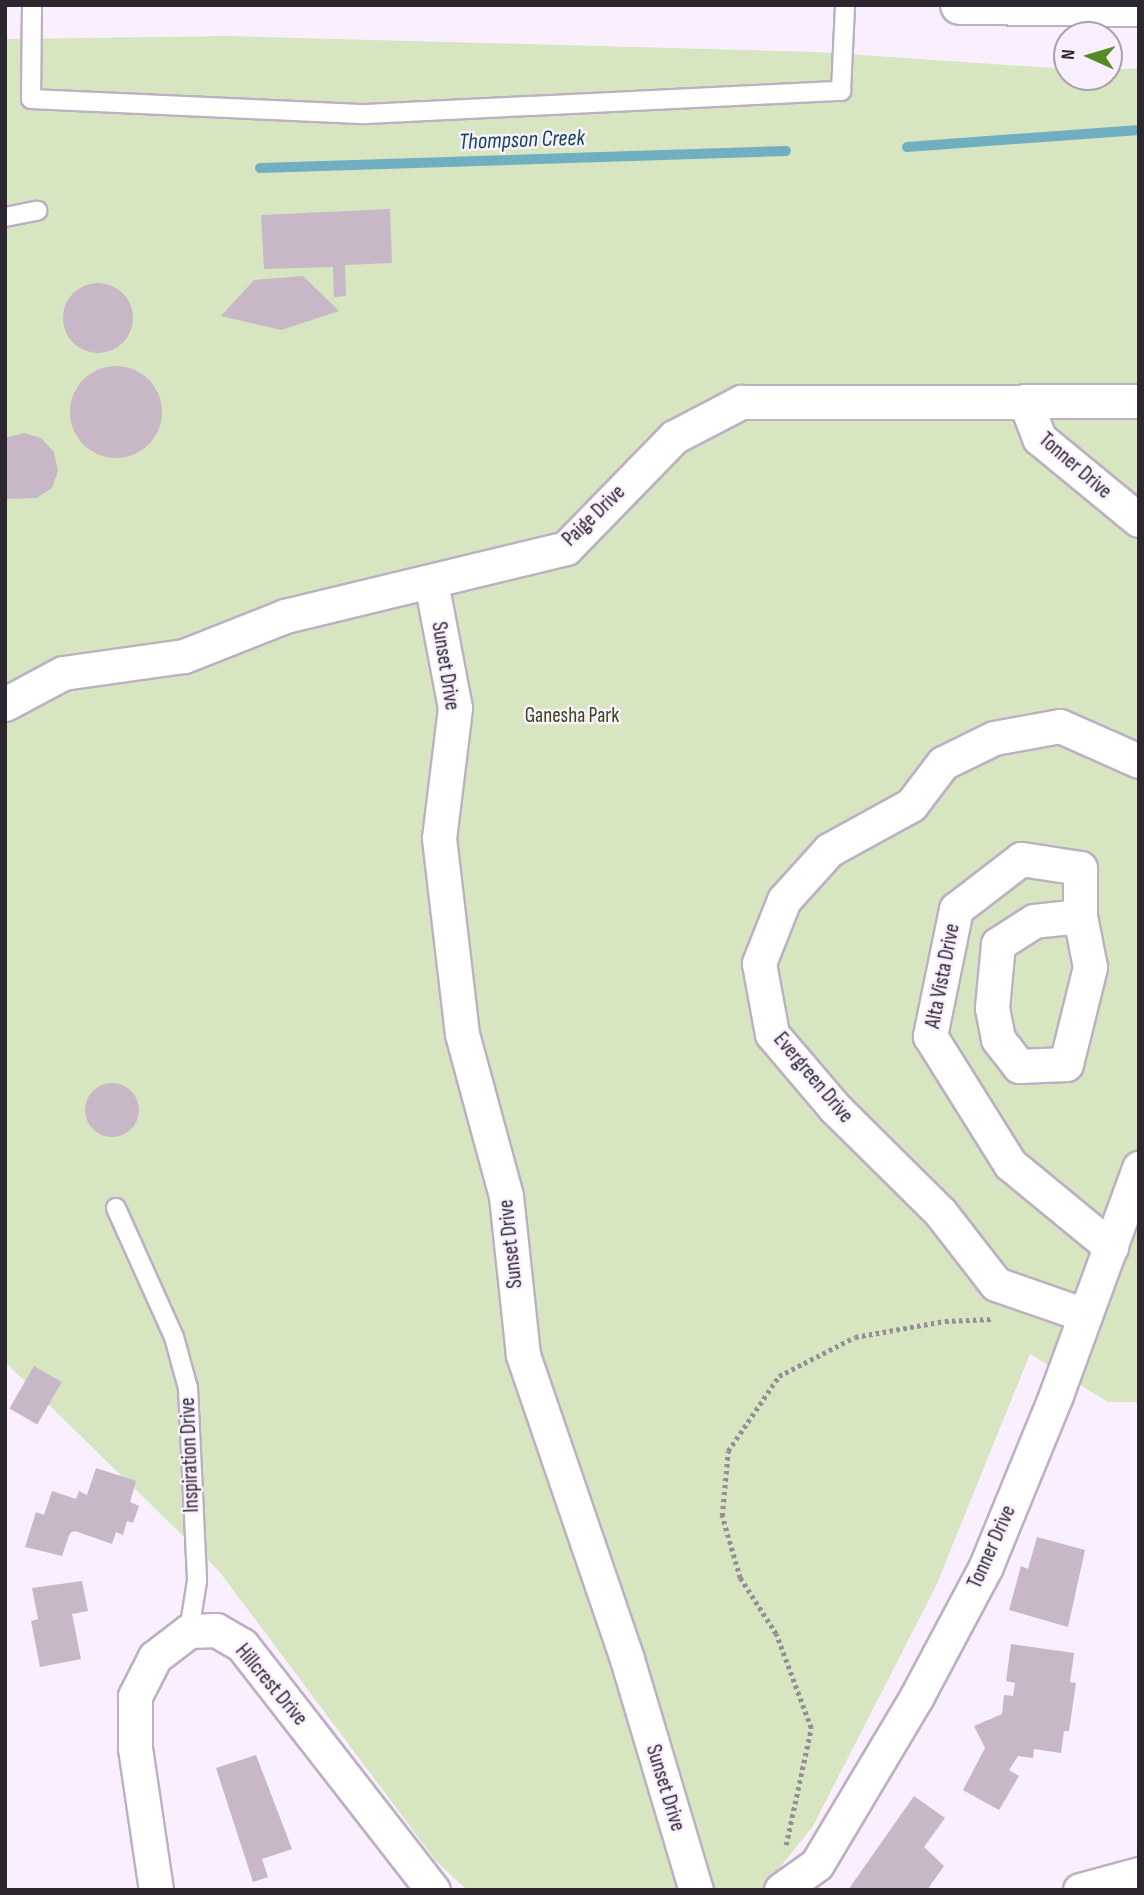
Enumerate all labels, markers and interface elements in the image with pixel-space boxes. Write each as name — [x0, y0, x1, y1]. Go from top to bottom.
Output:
north arrow — [1053, 21, 1123, 91]
text: N — [1057, 49, 1080, 61]
water label: Thompson Creek — [459, 124, 585, 156]
street label: Tonner Drive — [1033, 428, 1117, 504]
street label: Paige Drive — [557, 480, 631, 552]
street label: Sunset Drive — [426, 620, 464, 712]
park label: Ganesha Park — [525, 703, 619, 729]
street label: Alta Vista Drive — [921, 921, 965, 1031]
street label: Evergreen Drive — [768, 1028, 858, 1128]
street label: Sunset Drive — [494, 1198, 528, 1290]
street label: Inspiration Drive — [175, 1397, 205, 1513]
street label: Tonner Drive — [963, 1502, 1021, 1592]
street label: Hillcrest Drive — [230, 1639, 312, 1731]
street label: Sunset Drive — [640, 1742, 690, 1834]

